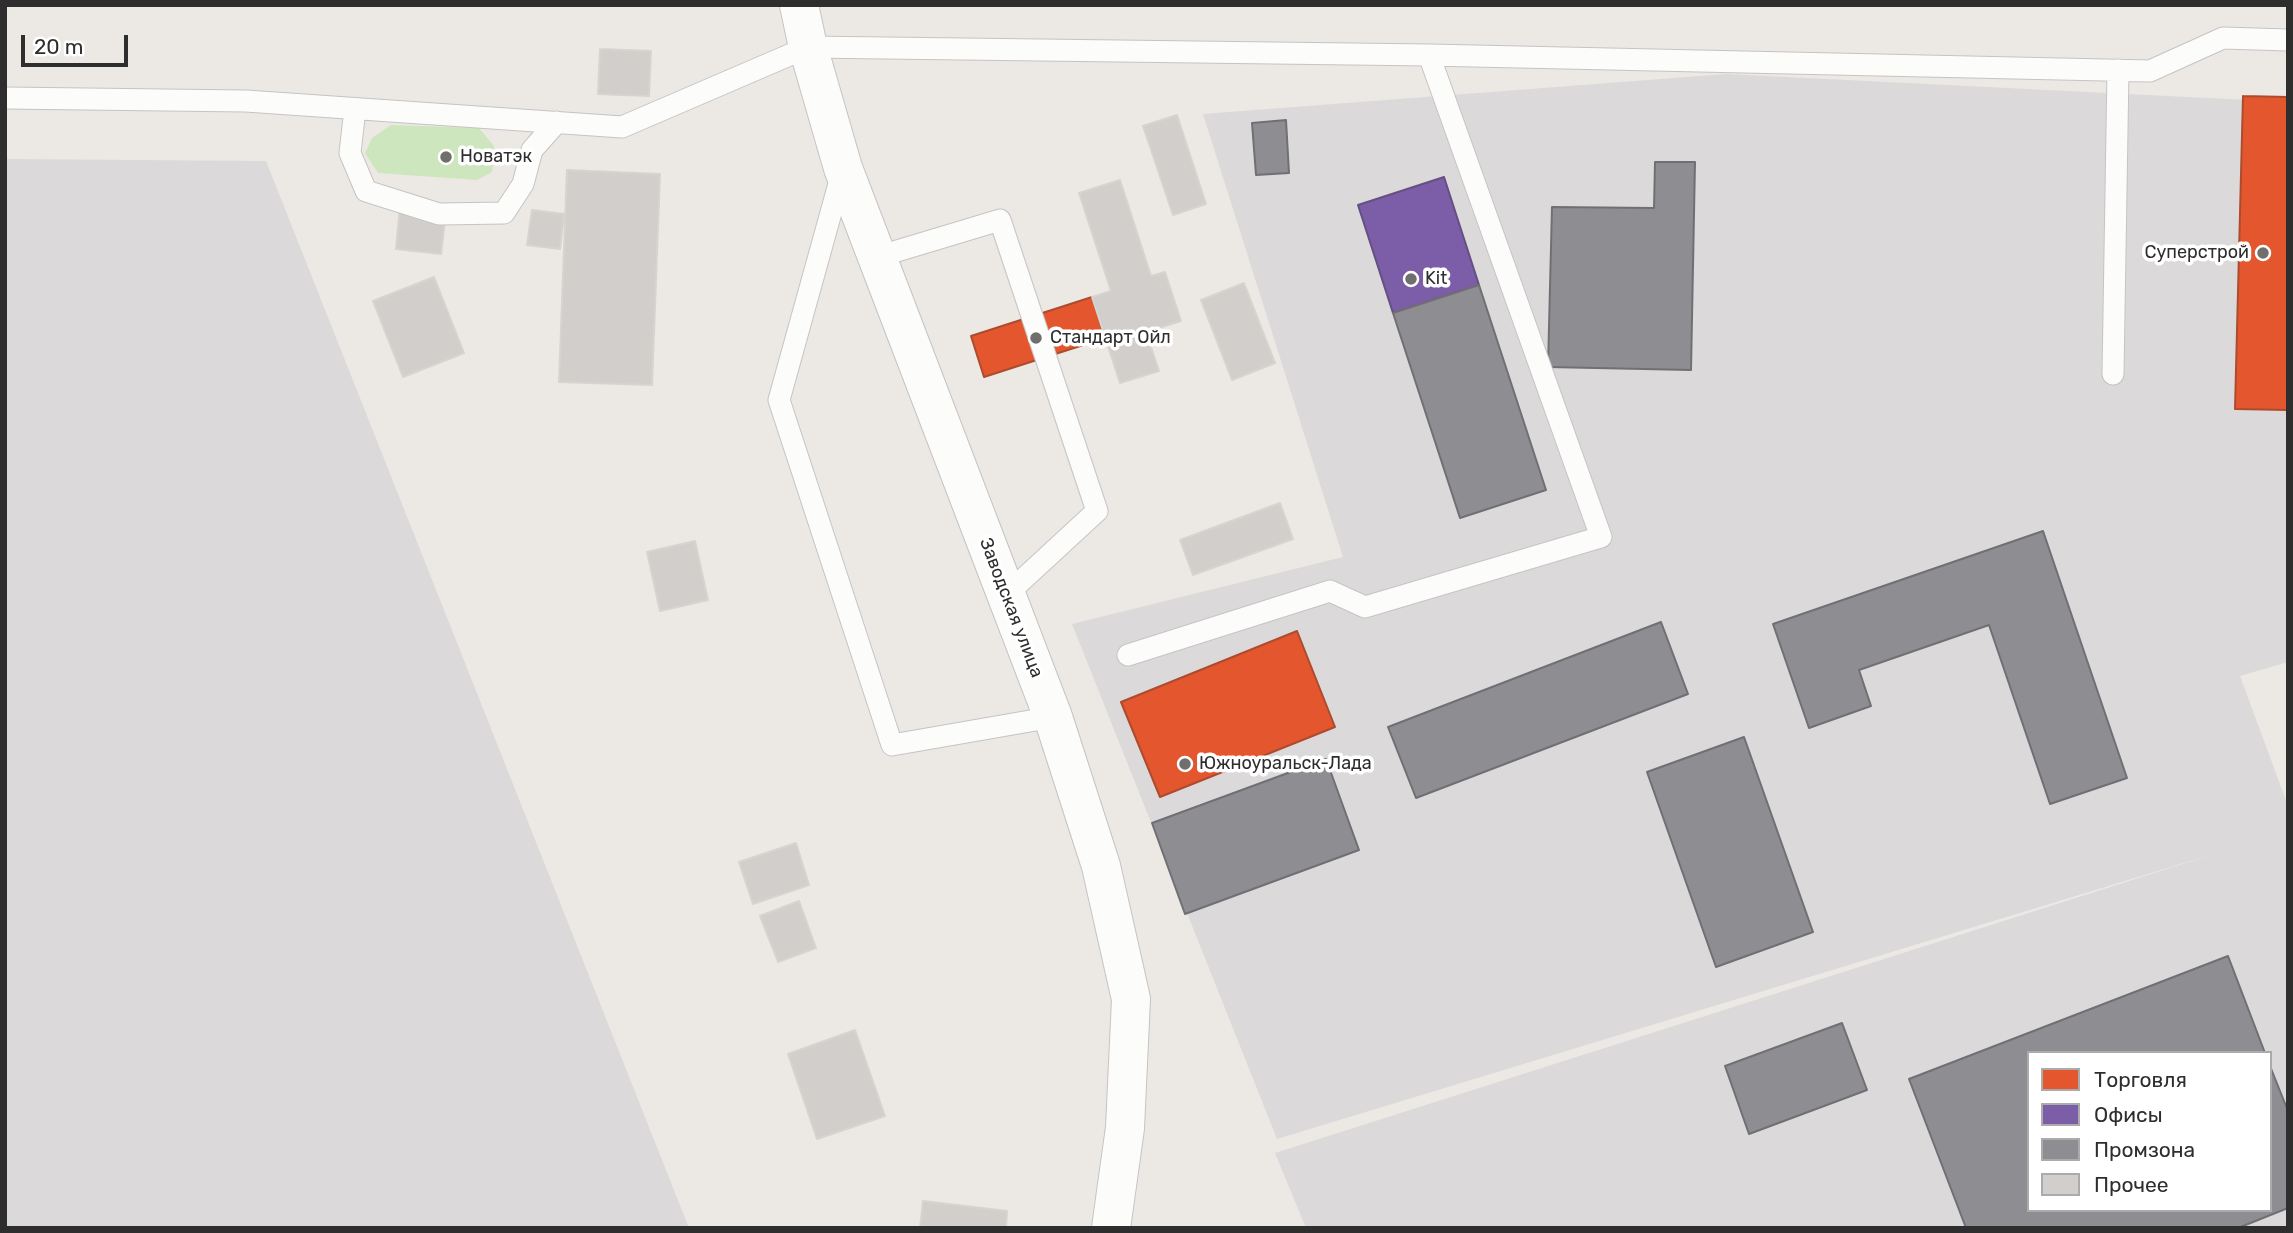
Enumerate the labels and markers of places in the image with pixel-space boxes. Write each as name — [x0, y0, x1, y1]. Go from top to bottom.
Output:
place label: Новатэк — [460, 146, 532, 168]
marker: Новатэк — [438, 149, 454, 165]
place label: Суперстрой — [2145, 242, 2249, 264]
marker: Суперстрой — [2255, 245, 2271, 261]
place label: Kit — [1425, 268, 1447, 290]
marker: Kit — [1403, 271, 1419, 287]
place label: Стандарт Ойл — [1050, 327, 1171, 349]
marker: Стандарт Ойл — [1028, 330, 1044, 346]
place label: Южноуральск-Лада — [1199, 753, 1372, 775]
marker: Южноуральск-Лада — [1177, 756, 1193, 772]

